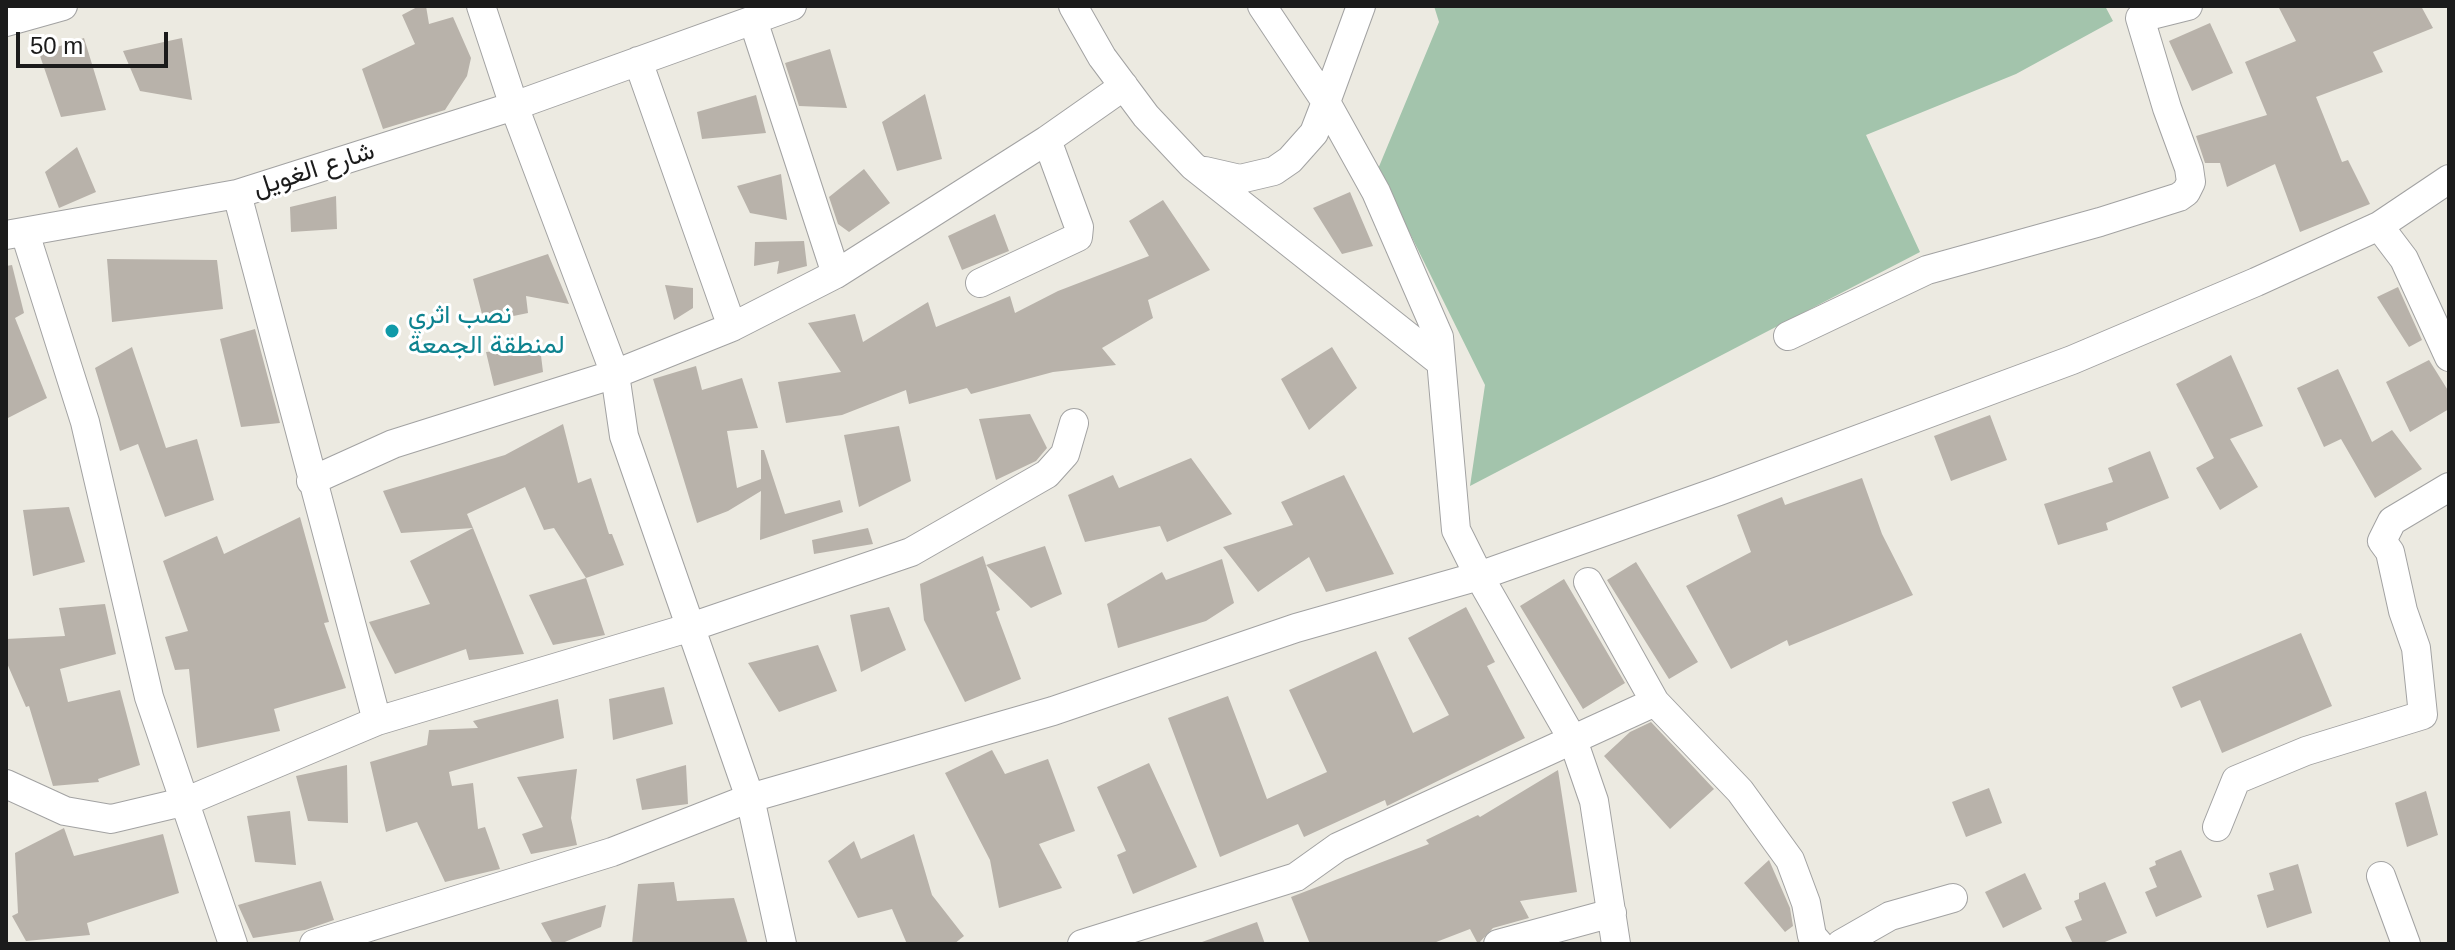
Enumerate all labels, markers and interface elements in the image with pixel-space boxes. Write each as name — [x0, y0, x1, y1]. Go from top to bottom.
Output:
scale bar — [20, 16, 172, 66]
text: 50 m — [30, 32, 83, 59]
street label: شارع الغويل — [249, 136, 379, 204]
place label: نصب اثري لمنطقة الجمعة — [408, 300, 565, 362]
marker: نصب اثري لمنطقة الجمعة — [383, 322, 401, 340]

